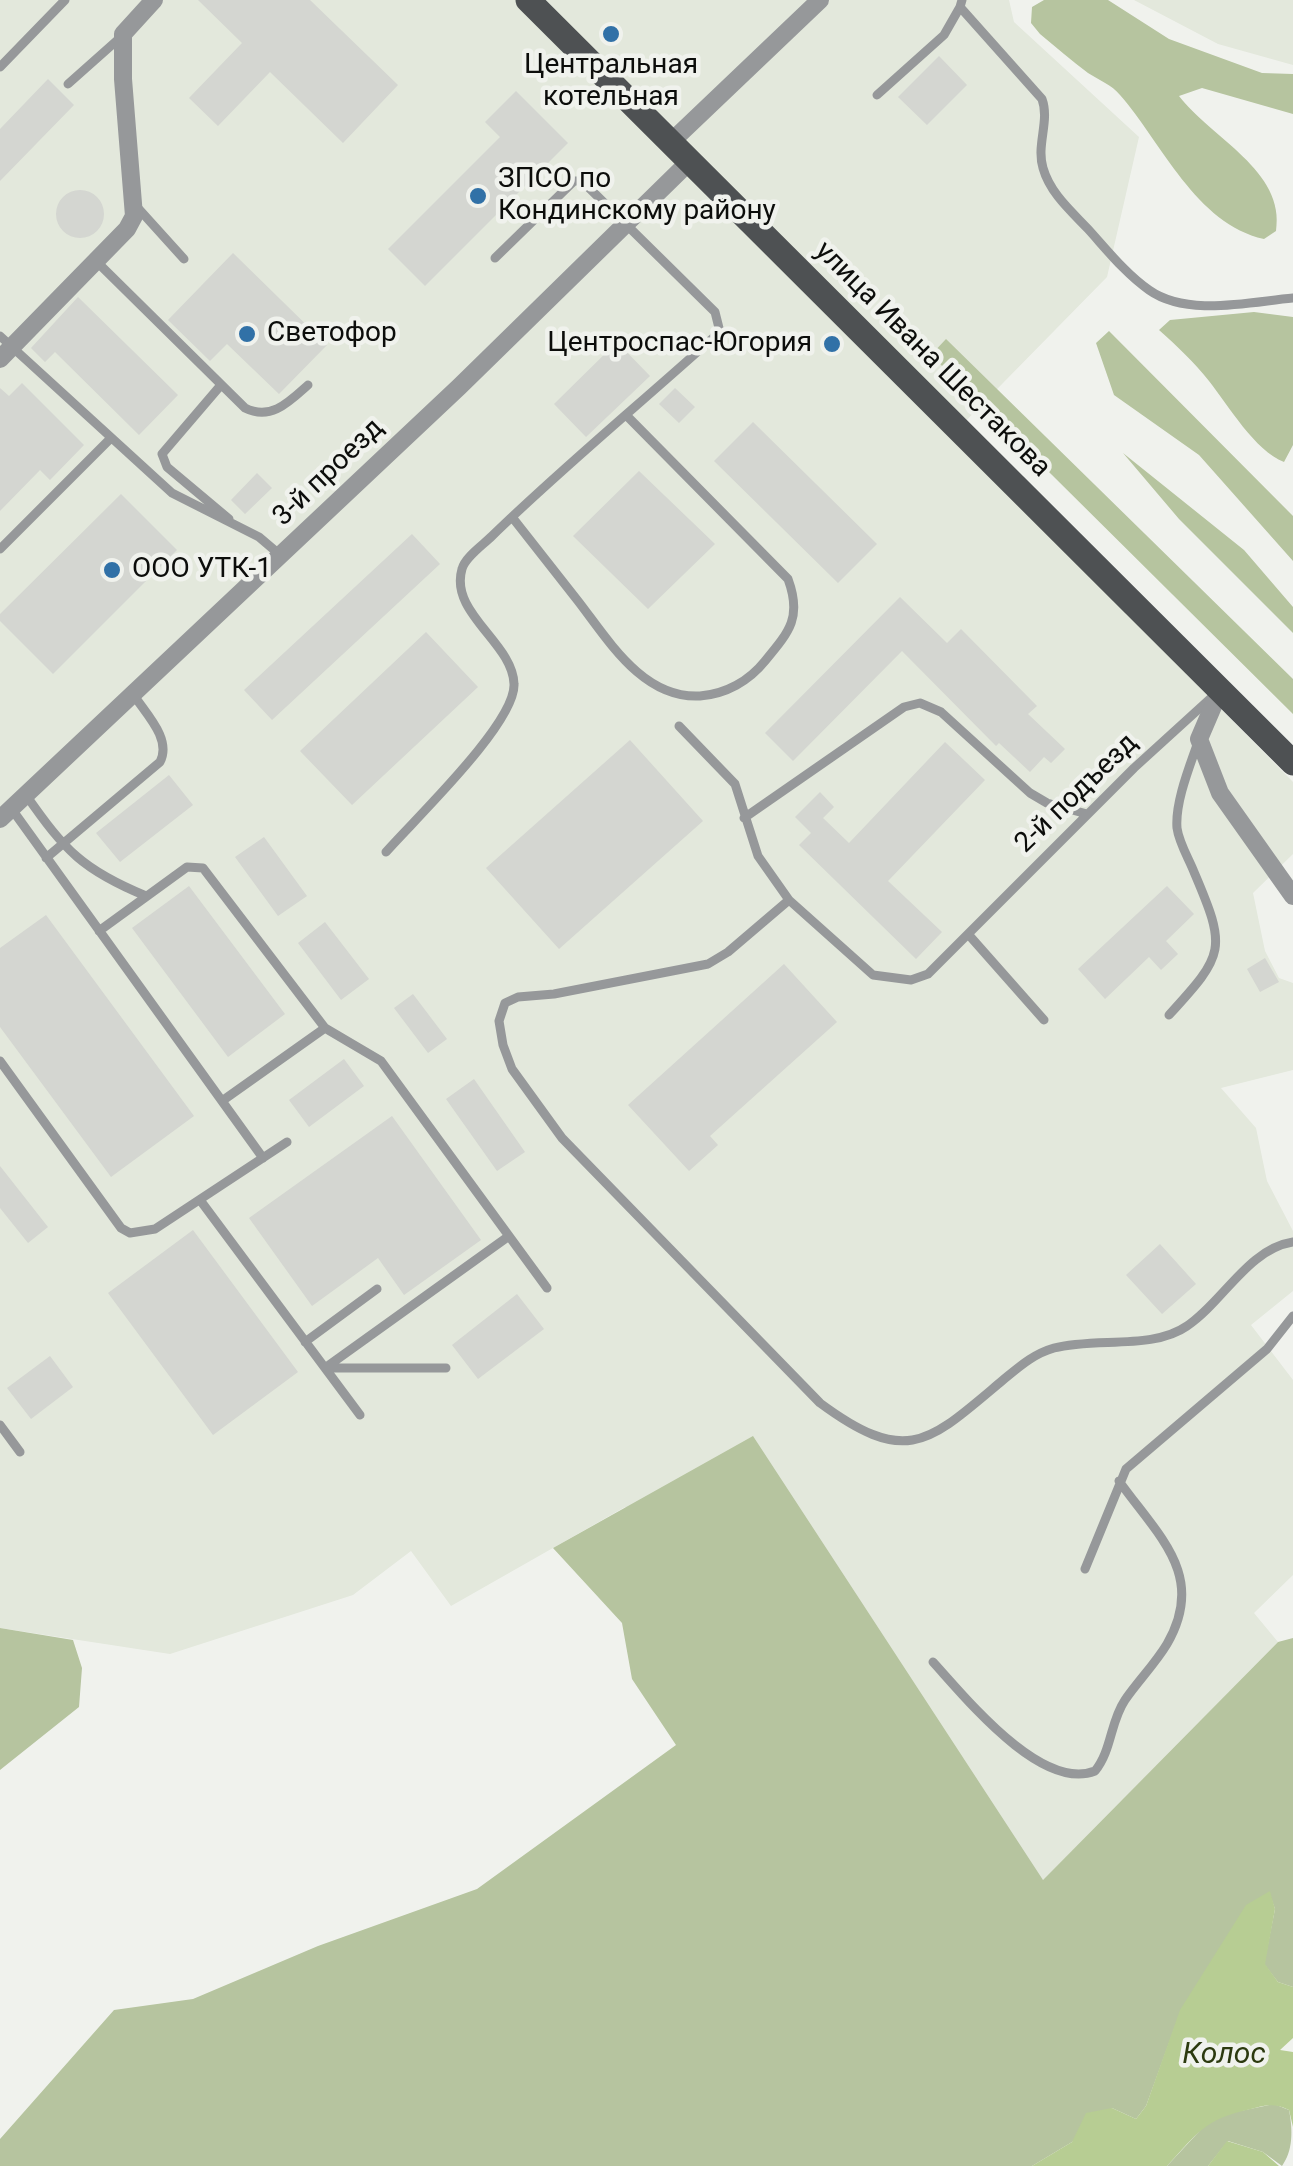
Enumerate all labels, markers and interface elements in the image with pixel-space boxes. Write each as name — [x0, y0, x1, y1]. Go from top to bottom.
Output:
marker: Центральная котельная — [600, 23, 622, 45]
place label: Центральная котельная — [524, 49, 698, 115]
place label: ЗПСО по Кондинскому району — [498, 163, 776, 229]
marker: ЗПСО по Кондинскому району — [467, 185, 489, 207]
street label: улица Ивана Шестакова — [807, 235, 1057, 485]
place label: Светофор — [267, 317, 397, 351]
marker: Светофор — [236, 323, 258, 345]
place label: Центроспас-Югория — [547, 327, 812, 361]
marker: Центроспас-Югория — [821, 333, 843, 355]
street label: 3-й проезд — [267, 412, 391, 534]
place label: ООО УТК-1 — [132, 553, 272, 587]
marker: ООО УТК-1 — [101, 559, 123, 581]
street label: 2-й подъезд — [1009, 727, 1145, 861]
water label: Колос — [1182, 2037, 1266, 2073]

